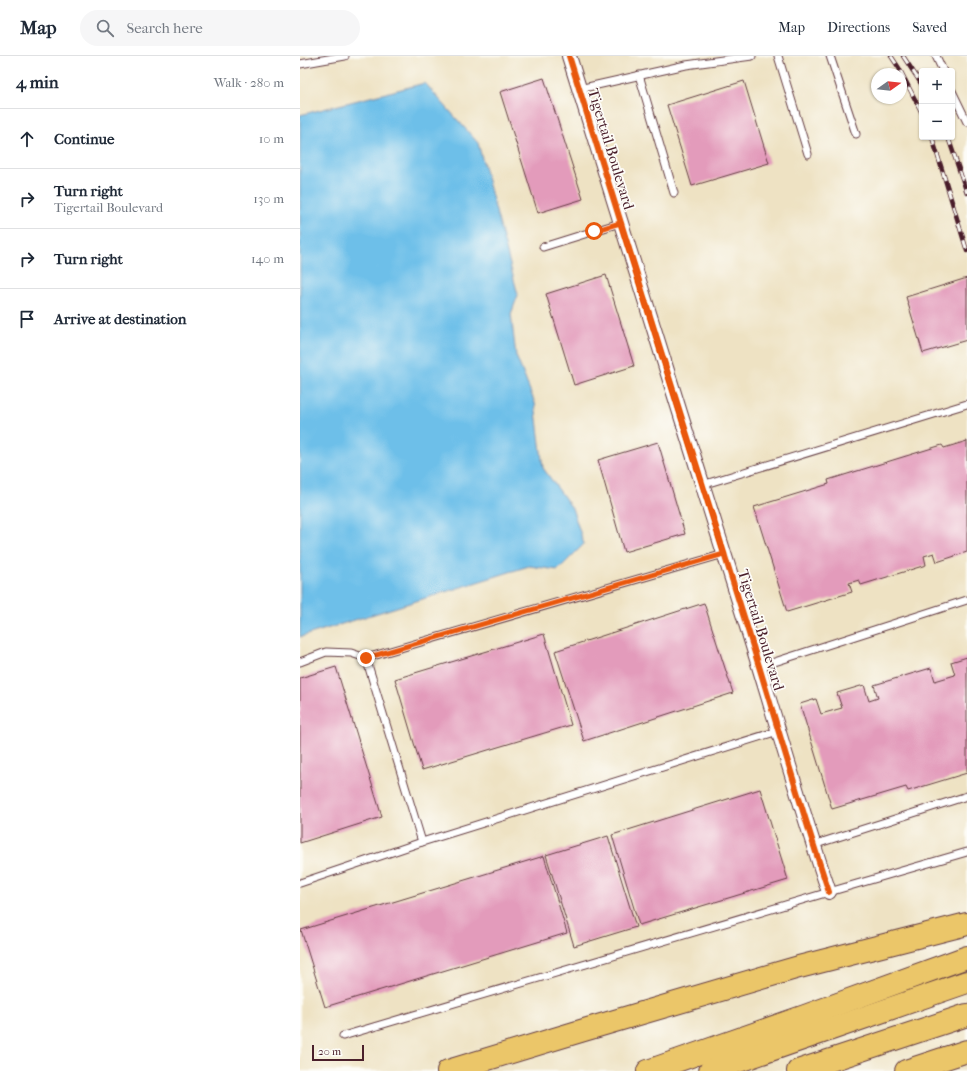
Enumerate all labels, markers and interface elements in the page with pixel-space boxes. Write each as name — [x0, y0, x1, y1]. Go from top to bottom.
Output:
search box — [80, 10, 360, 46]
text: Map — [20, 17, 56, 39]
icon: search — [94, 17, 116, 39]
text: Search here — [126, 19, 203, 37]
text: Map — [778, 19, 805, 36]
text: Directions — [827, 19, 890, 36]
text: Saved — [912, 19, 947, 36]
north arrow — [871, 68, 907, 104]
map controls — [919, 68, 955, 140]
button: + — [919, 68, 955, 104]
text: 4 min — [16, 72, 59, 92]
text: Walk · 280 m — [214, 75, 284, 90]
street label: Tigertail Boulevard — [584, 86, 638, 213]
button: − — [919, 104, 955, 140]
icon: ahead — [16, 128, 38, 150]
text: Continue — [54, 130, 114, 148]
text: 10 m — [259, 131, 284, 146]
text: Turn right — [54, 182, 123, 200]
icon: right — [16, 188, 38, 210]
text: 130 m — [253, 191, 284, 206]
text: Tigertail Boulevard — [54, 200, 163, 215]
route start — [585, 222, 603, 240]
icon: right — [16, 248, 38, 270]
text: Turn right — [54, 250, 123, 268]
text: 140 m — [251, 251, 284, 266]
icon: arrive — [16, 308, 38, 330]
text: Arrive at destination — [54, 310, 186, 328]
street label: Tigertail Boulevard — [734, 567, 788, 694]
route end — [357, 649, 375, 667]
scale bar — [312, 1043, 364, 1062]
text: 20 m — [318, 1045, 341, 1058]

